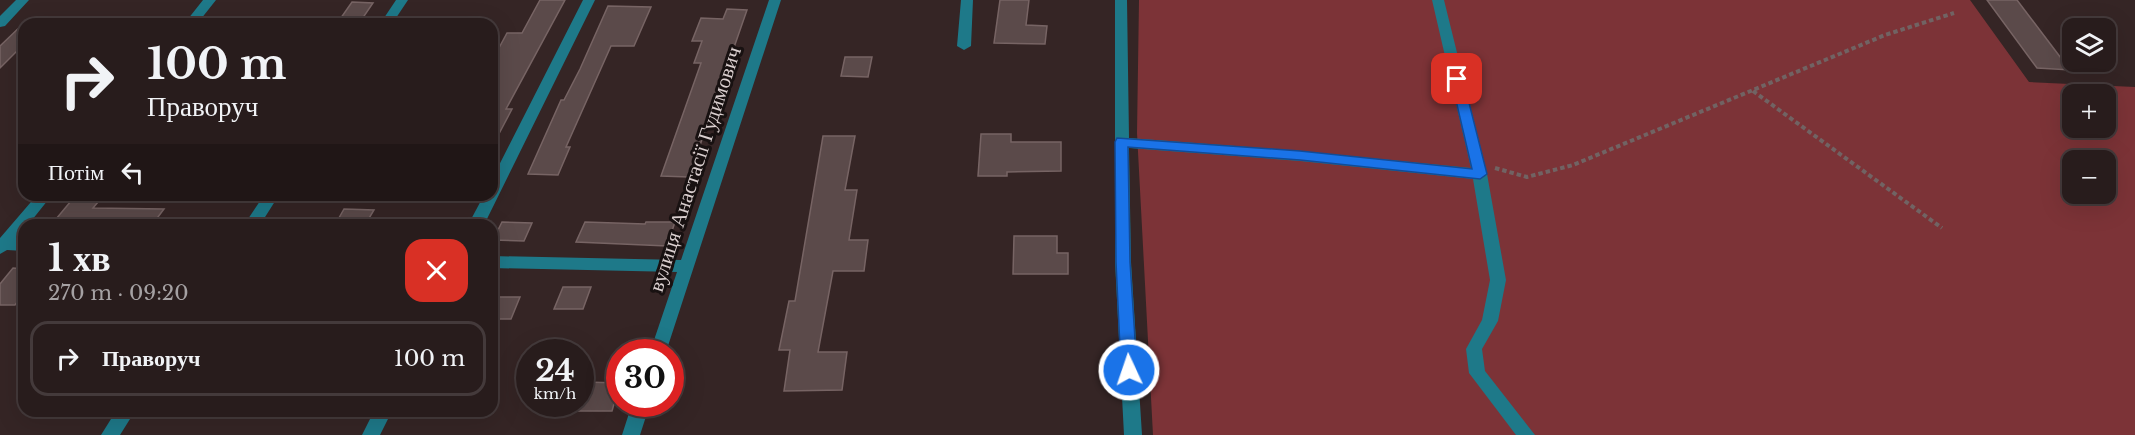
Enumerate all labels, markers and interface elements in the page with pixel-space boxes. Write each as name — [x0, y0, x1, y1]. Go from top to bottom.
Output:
map controls — [2062, 18, 2116, 204]
button: layers — [2062, 18, 2116, 72]
text: 100 m — [147, 38, 286, 90]
icon: right — [48, 42, 126, 120]
street label: вулиця Анастасії Гудимович — [643, 43, 747, 295]
pin — [1431, 53, 1482, 104]
icon: arrive — [1440, 62, 1473, 95]
button: + — [2062, 84, 2116, 138]
text: Праворуч — [147, 90, 258, 123]
button: − — [2062, 150, 2116, 204]
icon: left — [116, 156, 149, 189]
text: Потім — [48, 159, 104, 186]
text: 1 хв — [48, 236, 111, 281]
button: close — [405, 239, 468, 302]
text: 270 m · 09:20 — [48, 281, 188, 305]
position arrow — [1097, 338, 1161, 402]
speed limit sign: 30 — [606, 339, 684, 417]
icon: right — [51, 342, 84, 375]
text: Праворуч — [102, 345, 200, 372]
text: 100 m — [394, 345, 465, 372]
text: 24 — [535, 352, 575, 389]
text: km/h — [534, 384, 576, 403]

